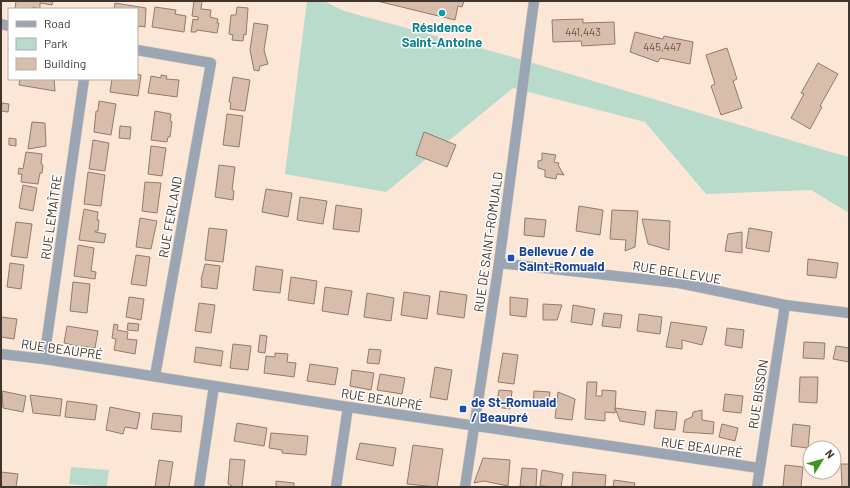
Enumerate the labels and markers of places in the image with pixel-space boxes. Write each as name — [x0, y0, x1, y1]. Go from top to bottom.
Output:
marker: Résidence Saint-Antoine — [437, 8, 447, 18]
place label: Résidence Saint-Antoine — [402, 19, 482, 50]
place label: Bellevue / de Saint-Romuald — [519, 243, 605, 274]
marker: Bellevue / de Saint-Romuald — [506, 253, 516, 263]
place label: de St-Romuald / Beaupré — [471, 394, 556, 425]
marker: de St-Romuald / Beaupré — [458, 404, 468, 414]

